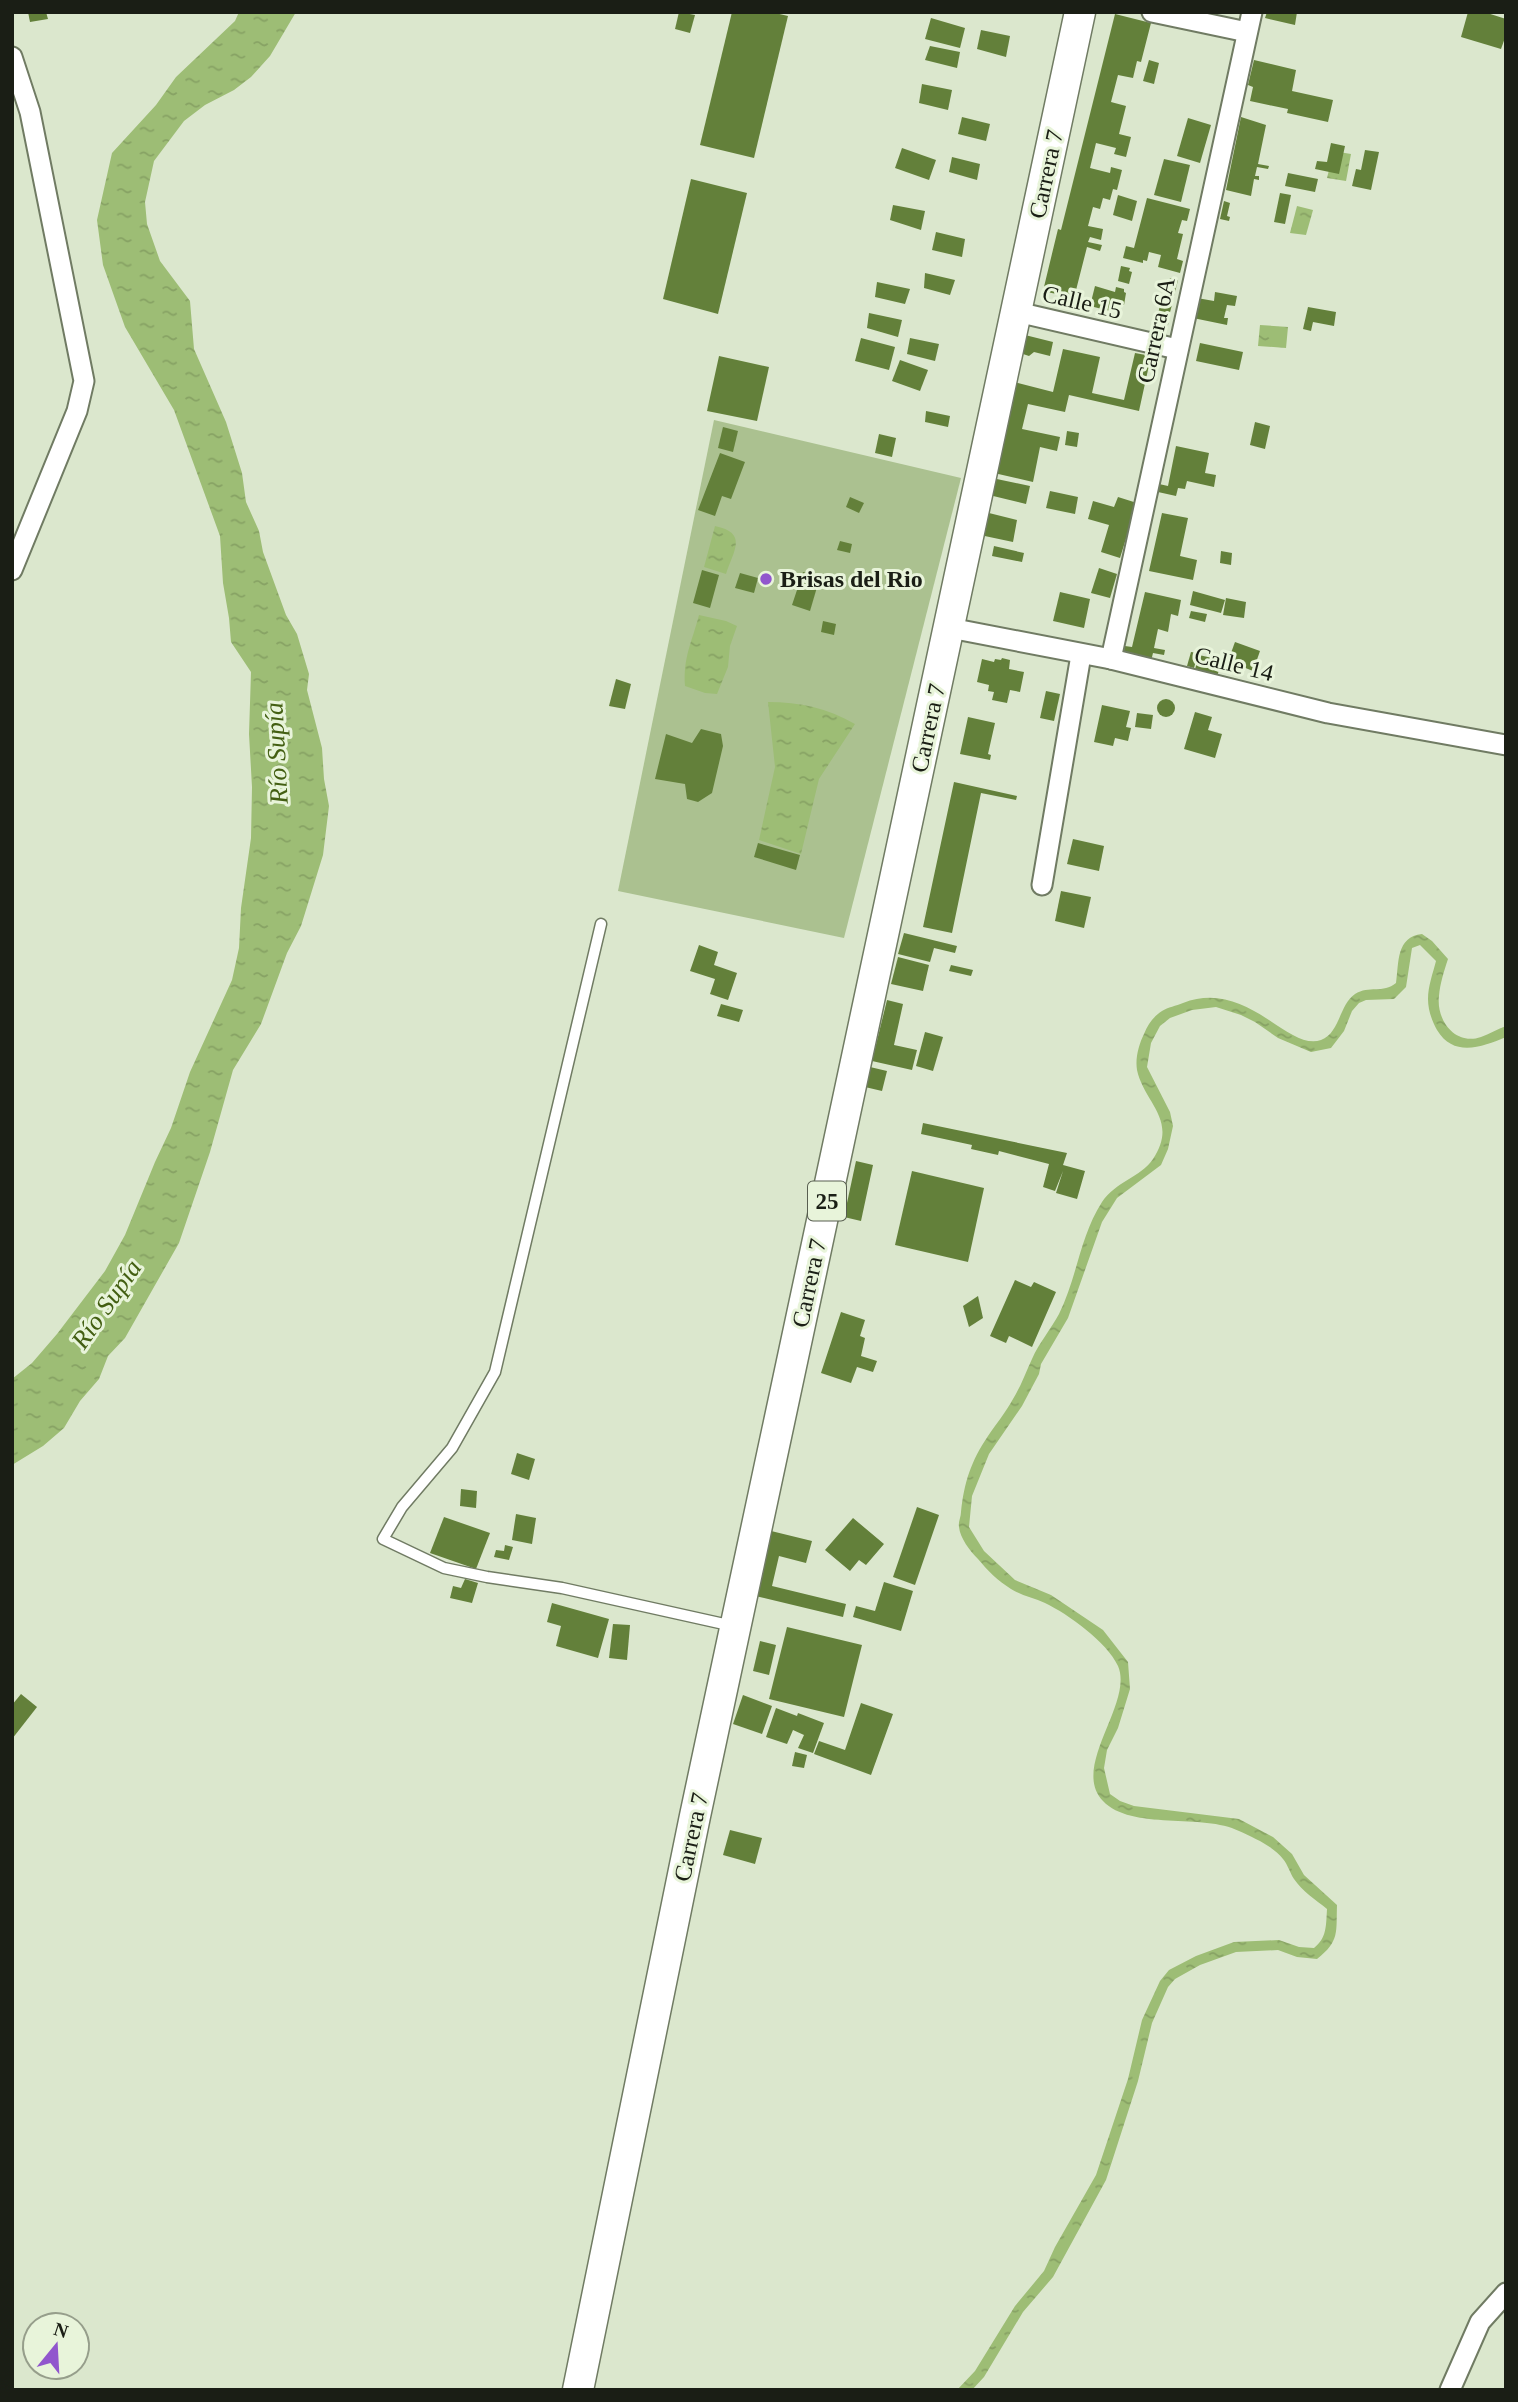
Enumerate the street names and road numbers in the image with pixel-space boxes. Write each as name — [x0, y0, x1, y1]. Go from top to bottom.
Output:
street label: Carrera 7 — [1024, 127, 1068, 221]
street label: Carrera 6A — [1132, 274, 1180, 385]
street label: Calle 15 — [1040, 280, 1124, 324]
street label: Calle 14 — [1192, 642, 1276, 686]
street label: Carrera 7 — [906, 681, 950, 775]
road number: 25 — [808, 1182, 846, 1220]
street label: Carrera 7 — [787, 1236, 831, 1330]
street label: Carrera 7 — [669, 1790, 713, 1884]

